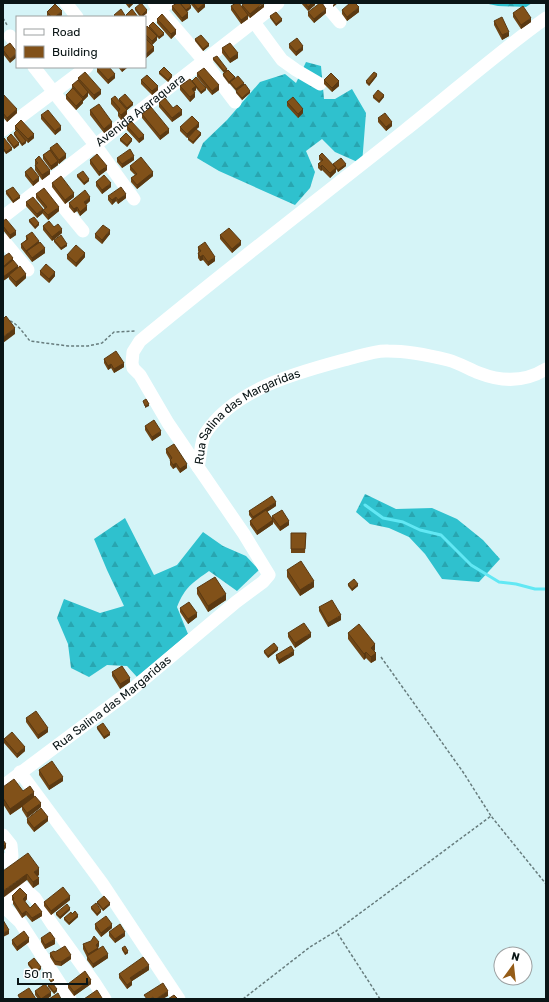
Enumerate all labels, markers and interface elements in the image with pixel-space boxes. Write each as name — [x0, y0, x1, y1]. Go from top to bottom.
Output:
legend — [16, 16, 146, 68]
text: Road — [52, 25, 80, 39]
text: Building — [52, 45, 98, 59]
street label: Avenida Araraquara — [93, 71, 188, 149]
street label: Rua Salina das Margaridas — [192, 366, 302, 465]
street label: Rua Salina das Margaridas — [50, 653, 174, 753]
north arrow — [493, 946, 533, 986]
text: N — [510, 950, 521, 964]
scale bar — [18, 960, 87, 986]
text: 50 m — [24, 967, 52, 981]

